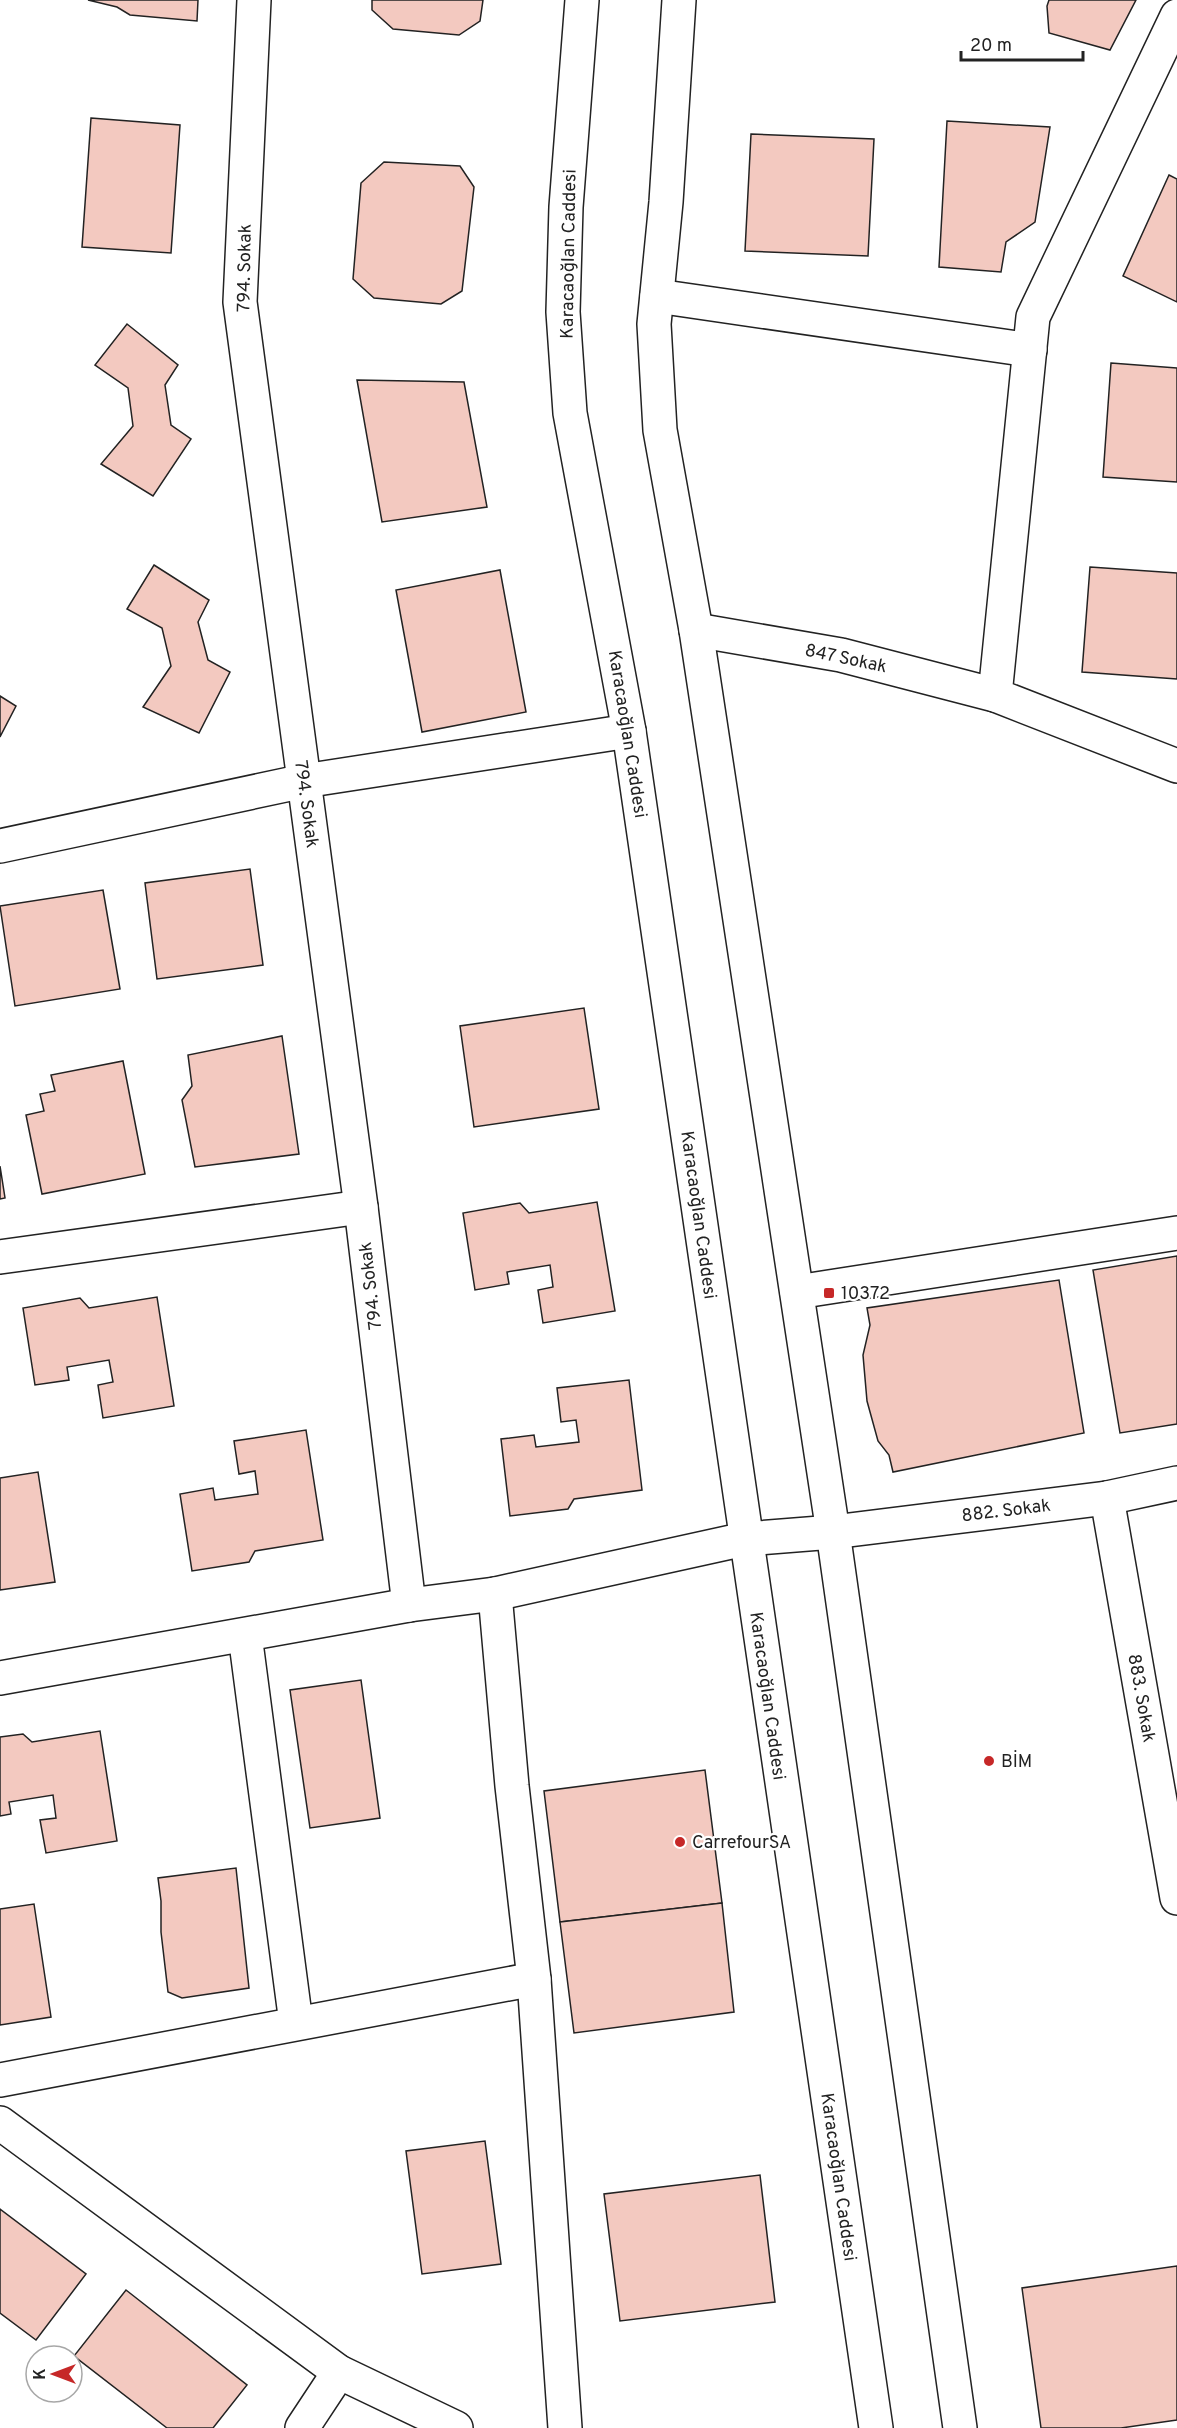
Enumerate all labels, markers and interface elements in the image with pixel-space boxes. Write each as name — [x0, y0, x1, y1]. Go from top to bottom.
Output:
scale bar — [961, 24, 1082, 62]
text: 20 m — [970, 35, 1012, 58]
street label: Karacaoğlan Caddesi — [557, 169, 582, 339]
street label: 794. Sokak — [233, 224, 258, 312]
street label: 847 Sokak — [802, 640, 889, 679]
street label: Karacaoğlan Caddesi — [602, 649, 651, 820]
street label: 794. Sokak — [288, 759, 323, 849]
street label: Karacaoğlan Caddesi — [674, 1130, 721, 1301]
street label: 794. Sokak — [355, 1241, 388, 1331]
place label: 10372 — [841, 1283, 890, 1306]
marker: 10372 — [822, 1286, 836, 1300]
street label: 882. Sokak — [960, 1495, 1052, 1528]
street label: Karacaoğlan Caddesi — [743, 1611, 790, 1782]
street label: 883. Sokak — [1121, 1652, 1160, 1744]
place label: BİM — [1001, 1749, 1032, 1774]
marker: BİM — [982, 1754, 996, 1768]
place label: CarrefourSA — [692, 1832, 791, 1855]
marker: CarrefourSA — [673, 1835, 687, 1849]
street label: Karacaoğlan Caddesi — [814, 2092, 861, 2263]
north arrow — [24, 2344, 84, 2404]
text: K — [31, 2368, 51, 2380]

